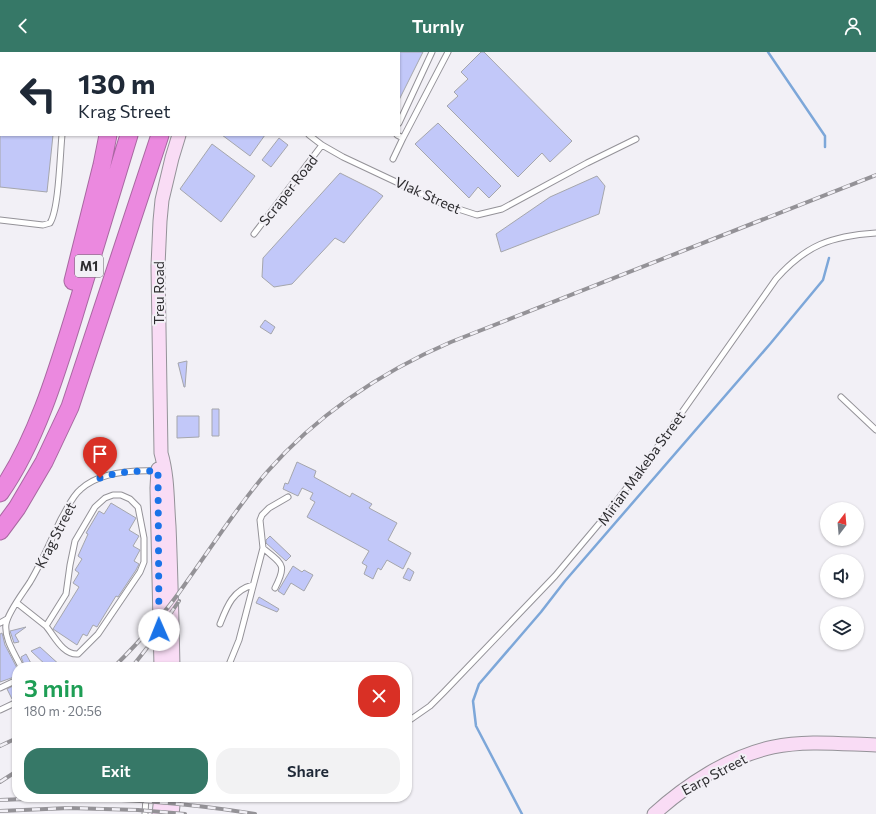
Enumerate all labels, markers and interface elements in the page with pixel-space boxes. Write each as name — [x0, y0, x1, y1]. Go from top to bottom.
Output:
icon: back — [12, 15, 34, 37]
text: Turnly — [412, 15, 464, 37]
icon: person — [842, 15, 864, 37]
text: 130 m — [78, 66, 155, 100]
icon: left — [12, 68, 64, 120]
text: Krag Street — [78, 100, 171, 122]
street label: Scraper Road — [255, 151, 321, 229]
street label: Vlak Street — [392, 173, 464, 217]
road number: M1 — [75, 255, 103, 277]
street label: Treu Road — [150, 261, 167, 325]
street label: Mirian Makeba Street — [594, 407, 688, 529]
pin — [83, 437, 117, 478]
icon: arrive — [89, 443, 111, 465]
street label: Krag Street — [31, 499, 79, 571]
north arrow — [820, 502, 864, 546]
map controls — [820, 502, 864, 650]
button: sound — [820, 554, 864, 598]
button: layers — [820, 606, 864, 650]
position arrow — [138, 609, 180, 651]
text: 3 min — [24, 673, 84, 702]
button: close — [358, 675, 400, 717]
text: 180 m · 20:56 — [24, 703, 102, 719]
button: Exit — [24, 748, 208, 794]
button: Share — [216, 748, 400, 794]
street label: Earp Street — [678, 750, 750, 798]

